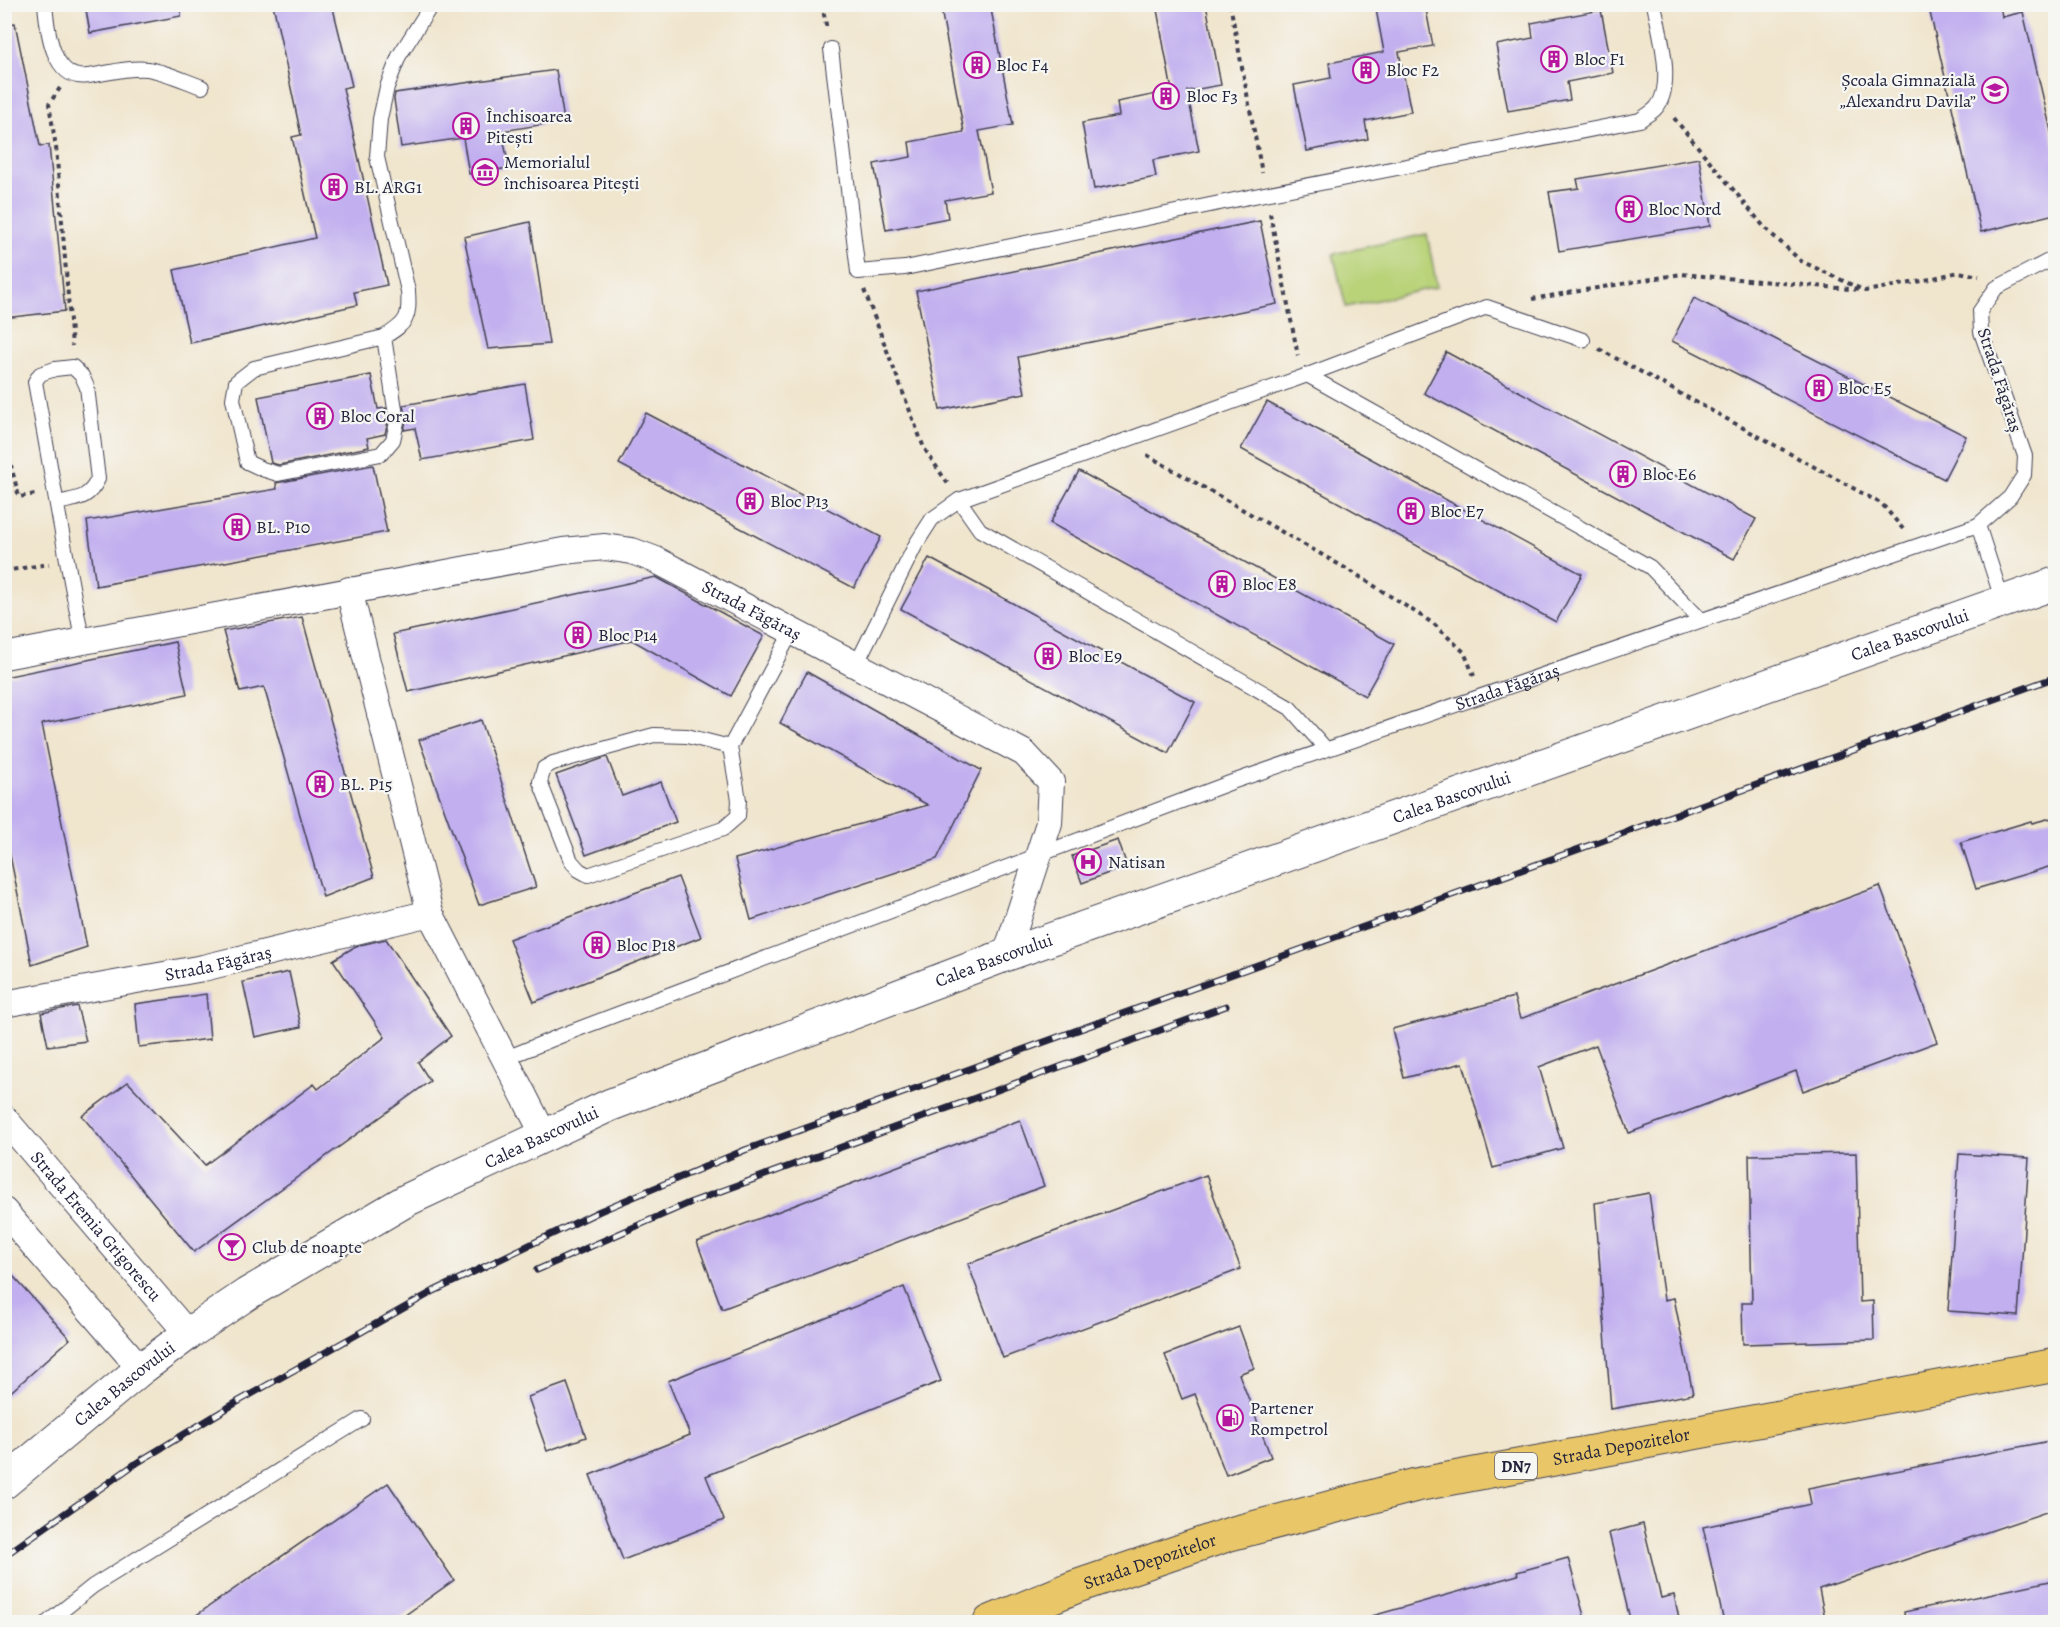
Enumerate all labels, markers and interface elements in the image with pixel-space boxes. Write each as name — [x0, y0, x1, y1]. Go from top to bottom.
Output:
building icon: Bloc F1 — [1539, 44, 1569, 74]
place label: Bloc F1 — [1574, 47, 1625, 71]
building icon: Bloc F4 — [962, 50, 992, 80]
place label: Bloc F4 — [996, 53, 1049, 77]
building icon: Bloc F2 — [1351, 55, 1381, 85]
place label: Bloc F2 — [1386, 58, 1440, 82]
place label: Școala Gimnazială „Alexandru Davila” — [1839, 68, 1977, 113]
school or university icon: Școala Gimnazială „Alexandru Davila” — [1980, 75, 2010, 105]
building icon: Bloc F3 — [1151, 81, 1181, 111]
place label: Bloc F3 — [1186, 84, 1238, 108]
place label: Închisoarea Pitești — [486, 104, 573, 149]
building icon: Închisoarea Pitești — [451, 111, 481, 141]
place label: Memorialul închisoarea Pitești — [503, 150, 640, 195]
museum icon: Memorialul închisoarea Pitești — [470, 157, 500, 187]
building icon: BL. ARG1 — [319, 172, 349, 202]
place label: BL. ARG1 — [354, 175, 422, 199]
building icon: Bloc Nord — [1614, 194, 1644, 224]
place label: Bloc Nord — [1648, 197, 1722, 221]
street label: Strada Făgăraș — [1972, 325, 2028, 435]
building icon: Bloc E5 — [1804, 373, 1834, 403]
place label: Bloc E5 — [1838, 376, 1892, 400]
building icon: Bloc Coral — [305, 401, 335, 431]
place label: Bloc Coral — [340, 404, 415, 428]
building icon: Bloc E6 — [1608, 459, 1638, 489]
place label: Bloc E6 — [1642, 462, 1696, 486]
building icon: Bloc P13 — [735, 486, 765, 516]
place label: Bloc P13 — [770, 489, 829, 513]
building icon: Bloc E7 — [1396, 496, 1426, 526]
place label: Bloc E7 — [1430, 499, 1484, 523]
building icon: BL. P10 — [222, 512, 252, 542]
place label: BL. P10 — [256, 515, 310, 539]
building icon: Bloc E8 — [1207, 569, 1237, 599]
place label: Bloc E8 — [1242, 572, 1297, 596]
street label: Strada Făgăraș — [698, 574, 805, 646]
street label: Calea Bascovului — [1847, 603, 1972, 667]
building icon: Bloc P14 — [563, 620, 593, 650]
place label: Bloc P14 — [598, 623, 658, 647]
building icon: Bloc E9 — [1033, 641, 1063, 671]
place label: Bloc E9 — [1068, 644, 1122, 668]
street label: Strada Făgăraș — [1452, 658, 1562, 716]
street label: Calea Bascovului — [1389, 765, 1514, 829]
building icon: BL. P15 — [305, 769, 335, 799]
place label: BL. P15 — [340, 772, 392, 796]
hospital icon: Natisan — [1073, 847, 1103, 877]
place label: Natisan — [1108, 850, 1166, 874]
street label: Calea Bascovului — [932, 927, 1056, 993]
building icon: Bloc P18 — [582, 930, 612, 960]
place label: Bloc P18 — [616, 933, 676, 957]
street label: Strada Făgăraș — [163, 940, 274, 987]
street label: Calea Bascovului — [480, 1100, 602, 1174]
street label: Strada Eremia Grigorescu — [25, 1146, 167, 1306]
bar icon: Club de noapte — [217, 1232, 247, 1262]
place label: Club de noapte — [252, 1235, 362, 1259]
street label: Calea Bascovului — [69, 1336, 180, 1432]
place label: Partener Rompetrol — [1250, 1396, 1329, 1441]
fuel station icon: Partener Rompetrol — [1215, 1403, 1245, 1433]
street label: Strada Depozitelor — [1551, 1422, 1692, 1471]
road number: DN7 — [1495, 1453, 1537, 1479]
street label: Strada Depozitelor — [1080, 1528, 1220, 1595]

